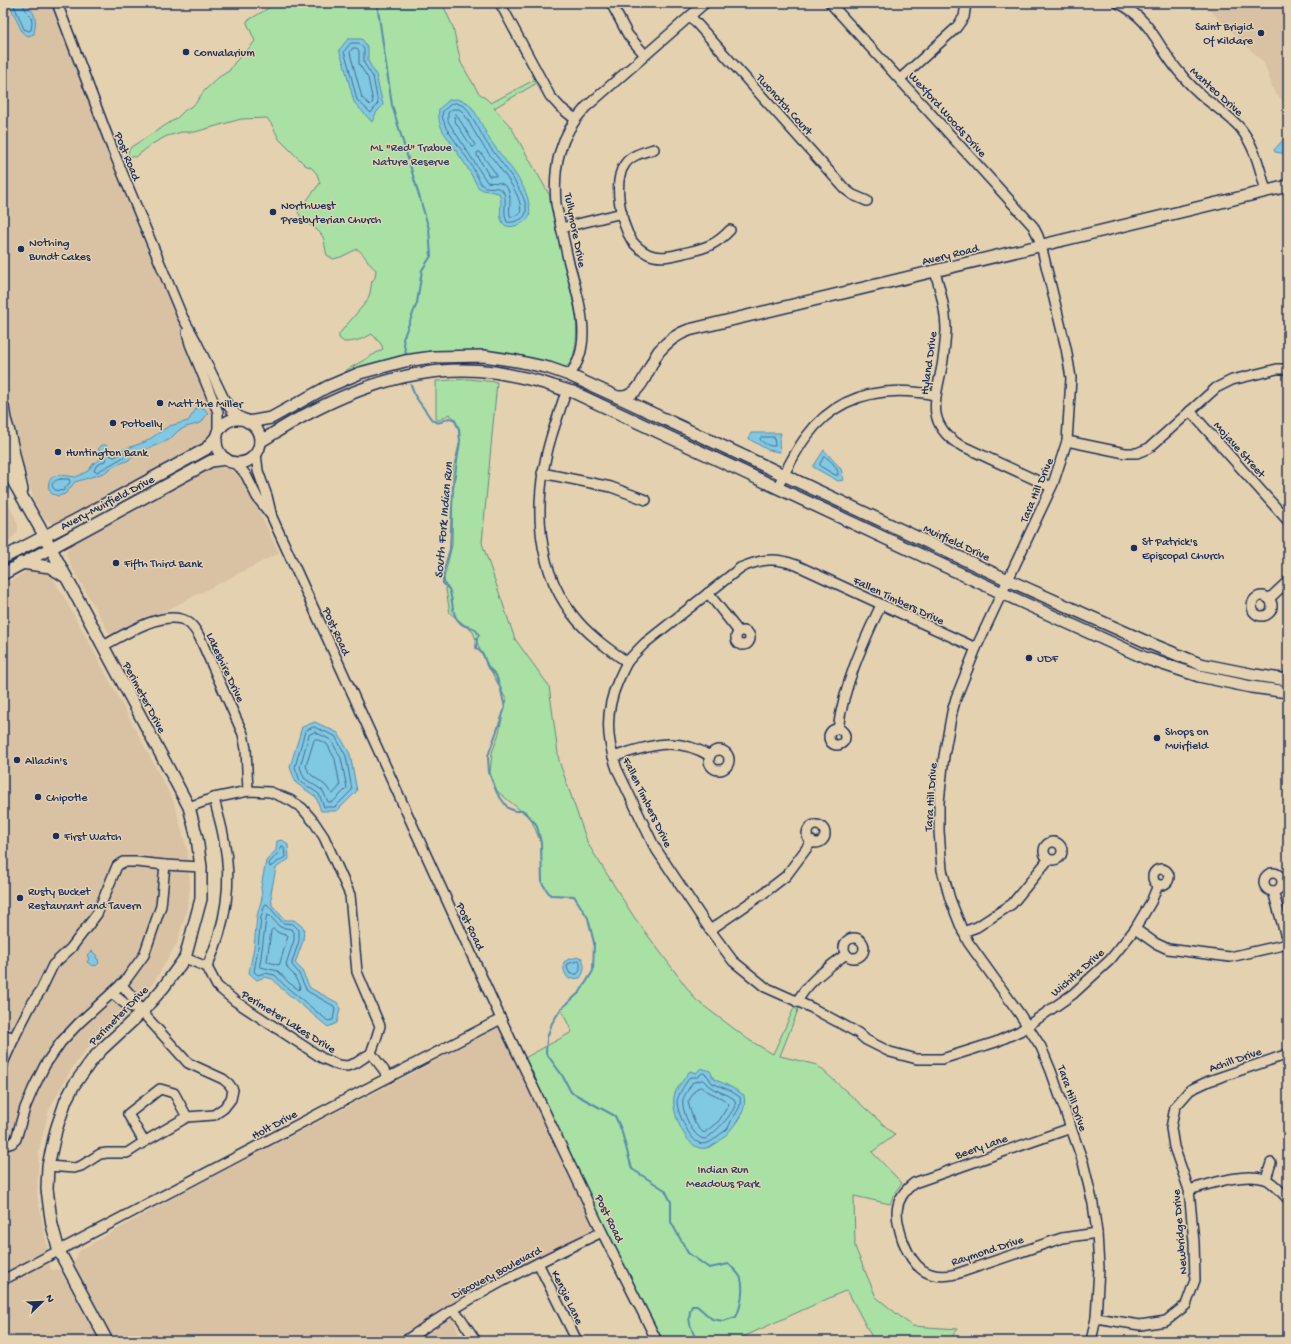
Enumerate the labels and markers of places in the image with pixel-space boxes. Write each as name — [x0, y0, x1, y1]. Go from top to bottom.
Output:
place label: Saint Brigid Of Kildare — [1195, 21, 1254, 49]
marker: Saint Brigid Of Kildare — [1256, 28, 1266, 38]
marker: Convalarium — [181, 47, 191, 57]
place label: Convalarium — [194, 47, 255, 61]
place label: Northwest Presbyterian Church — [280, 200, 382, 228]
marker: Northwest Presbyterian Church — [268, 207, 278, 217]
place label: Nothing Bundt Cakes — [28, 237, 91, 265]
marker: Nothing Bundt Cakes — [16, 244, 26, 254]
marker: Matt the Miller — [155, 398, 165, 408]
place label: Matt the Miller — [168, 398, 244, 412]
marker: Potbelly — [108, 418, 118, 428]
place label: Potbelly — [120, 418, 163, 432]
marker: Huntington Bank — [53, 447, 63, 457]
place label: Huntington Bank — [66, 447, 149, 461]
place label: St Patrick's Episcopal Church — [1142, 536, 1225, 564]
marker: St Patrick's Episcopal Church — [1129, 543, 1139, 553]
marker: Fifth Third Bank — [111, 558, 121, 568]
place label: Fifth Third Bank — [123, 558, 204, 572]
marker: UDF — [1024, 653, 1034, 663]
place label: UDF — [1037, 653, 1059, 667]
place label: Shops on Muirfield — [1165, 726, 1209, 754]
marker: Shops on Muirfield — [1152, 733, 1162, 743]
marker: Alladin's — [12, 755, 22, 765]
place label: Alladin's — [25, 755, 67, 769]
marker: Chipotle — [33, 792, 43, 802]
place label: Chipotle — [46, 792, 88, 806]
marker: First Watch — [51, 831, 61, 841]
place label: First Watch — [63, 831, 122, 845]
place label: Rusty Bucket Restaurant and Tavern — [28, 886, 142, 914]
marker: Rusty Bucket Restaurant and Tavern — [15, 893, 25, 903]

